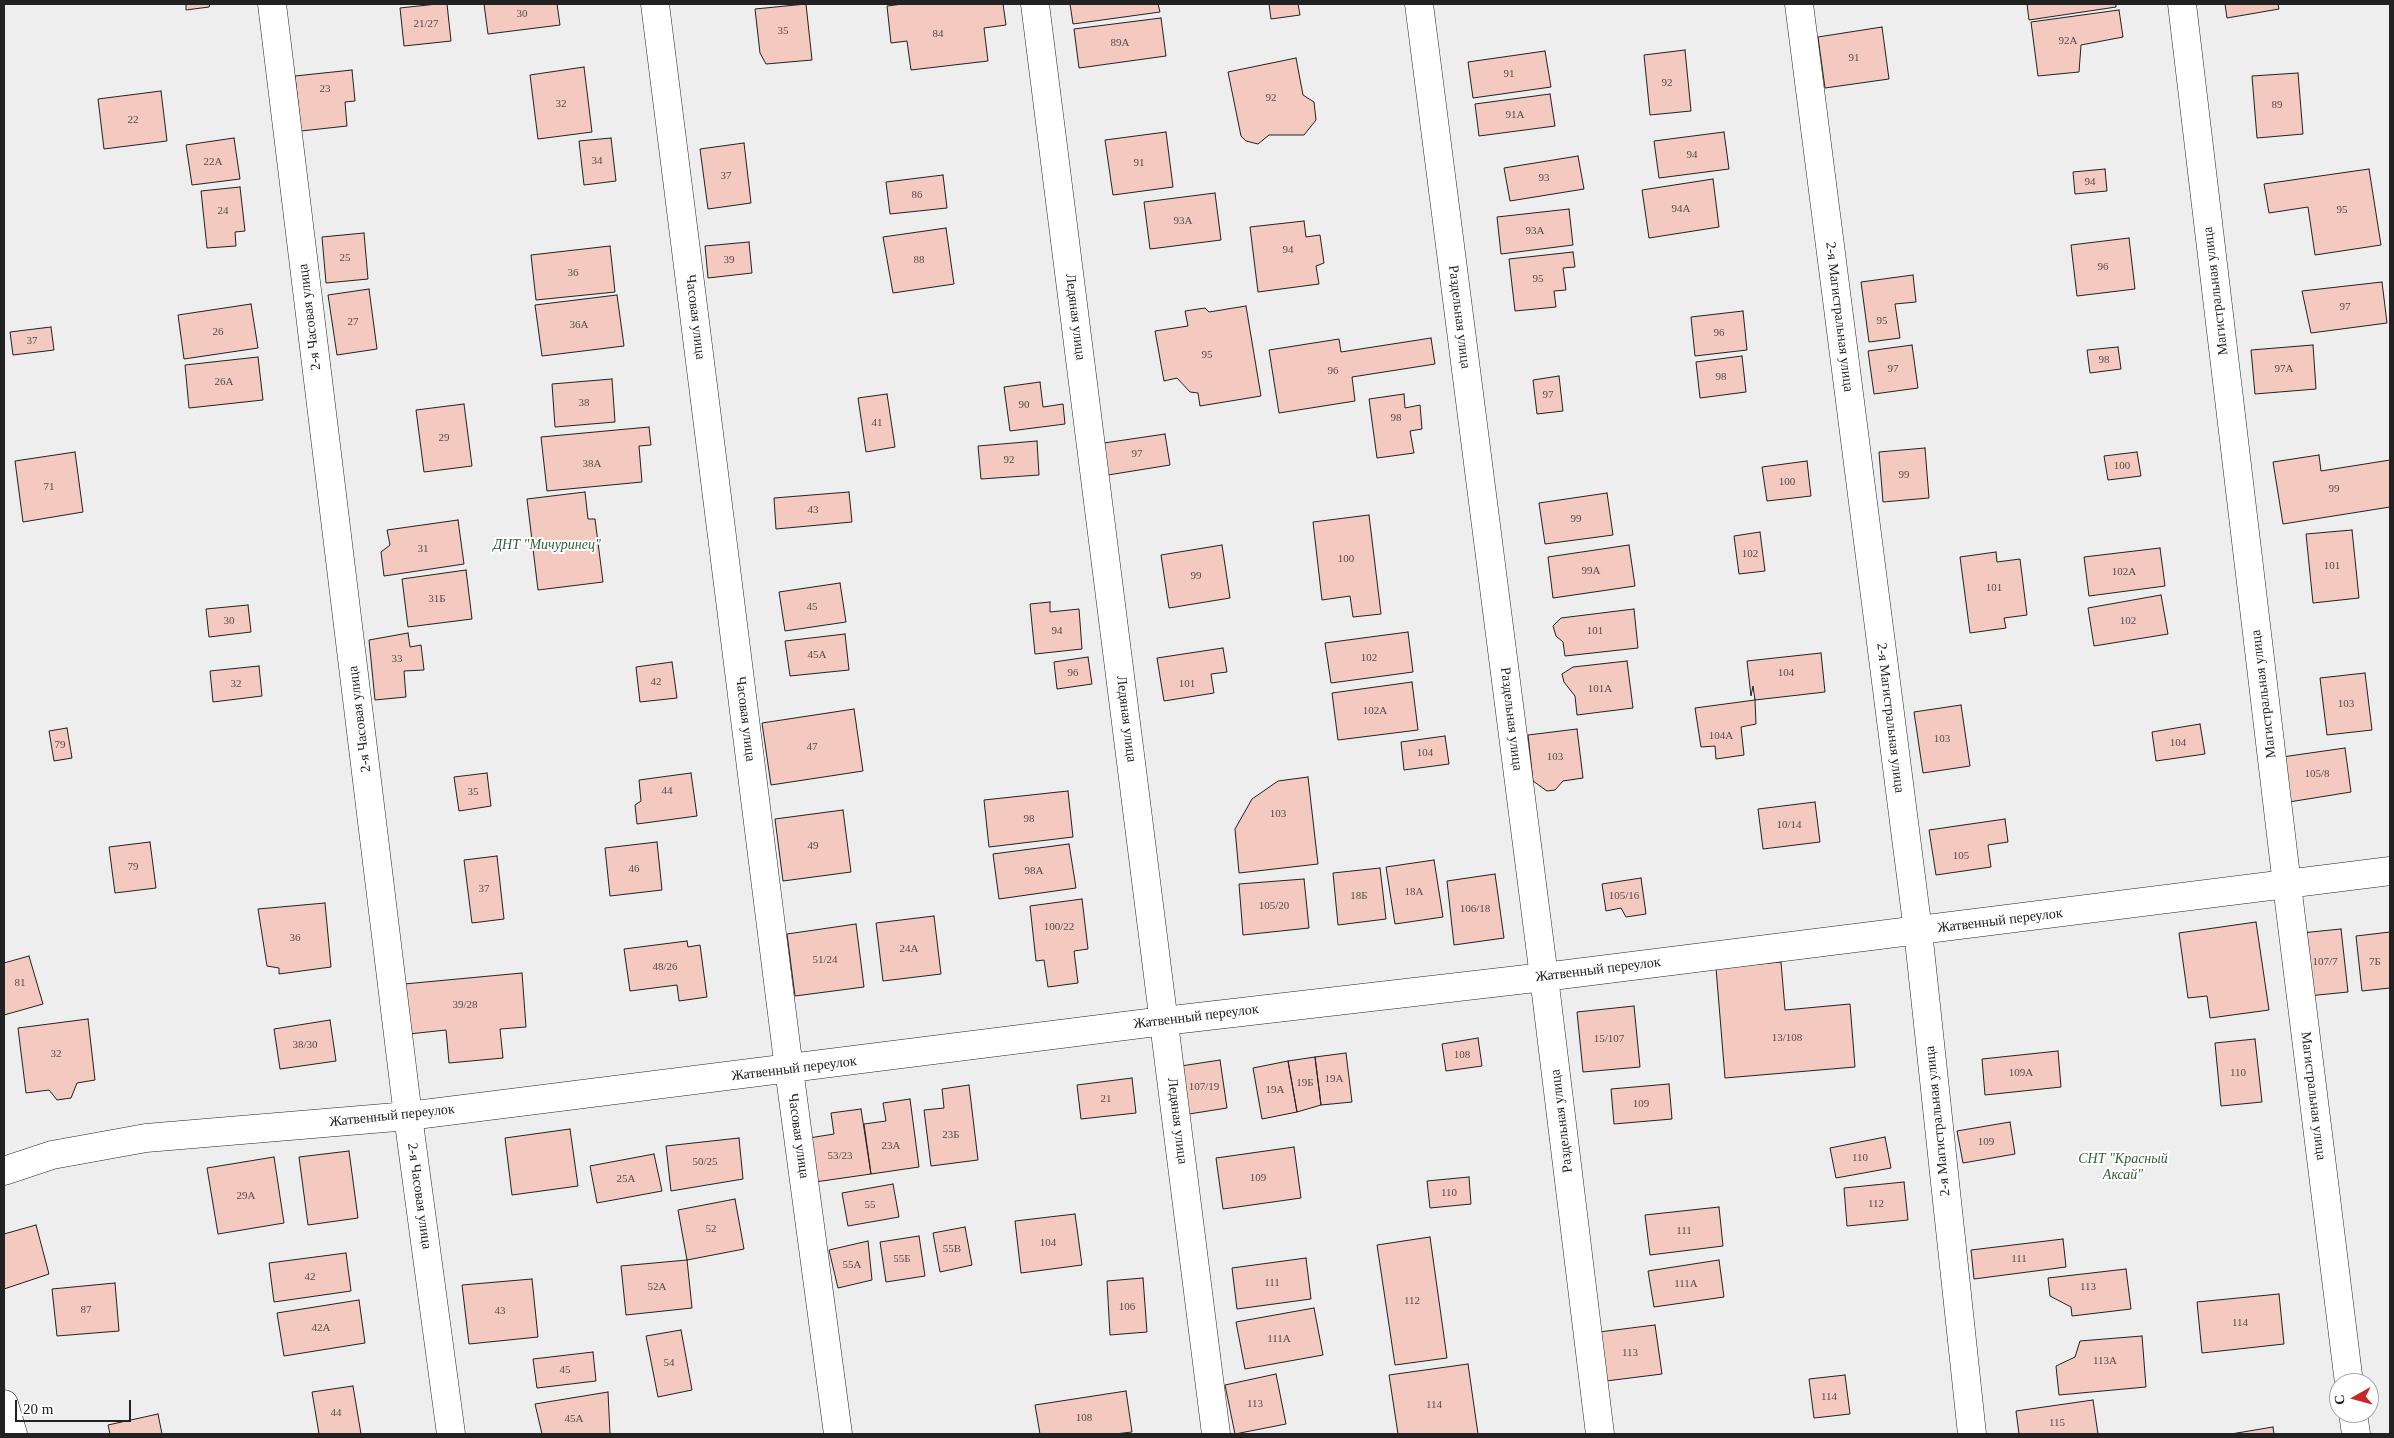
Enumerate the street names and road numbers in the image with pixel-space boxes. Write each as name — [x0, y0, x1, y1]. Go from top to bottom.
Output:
street label: Магистральная улица — [2200, 226, 2232, 356]
street label: 2-я Магистральная улица — [1821, 241, 1857, 393]
street label: 2-я Часовая улица — [295, 263, 325, 371]
street label: Раздельная улица — [1444, 264, 1474, 370]
street label: Часовая улица — [681, 273, 709, 361]
street label: Ледяная улица — [1061, 273, 1089, 361]
street label: Магистральная улица — [2248, 629, 2280, 759]
street label: 2-я Магистральная улица — [1872, 642, 1908, 794]
street label: 2-я Часовая улица — [345, 665, 375, 773]
street label: Раздельная улица — [1496, 666, 1526, 772]
street label: Часовая улица — [731, 675, 759, 763]
street label: Ледяная улица — [1112, 675, 1140, 763]
street label: Жатвенный переулок — [1936, 905, 2064, 937]
street label: Жатвенный переулок — [1534, 954, 1662, 986]
street label: Жатвенный переулок — [1132, 1001, 1260, 1033]
street label: Магистральная улица — [2297, 1031, 2329, 1161]
street label: 2-я Магистральная улица — [1922, 1045, 1954, 1197]
street label: Жатвенный переулок — [730, 1053, 858, 1085]
street label: Раздельная улица — [1547, 1068, 1577, 1174]
street label: Ледяная улица — [1163, 1077, 1191, 1165]
street label: Часовая улица — [784, 1092, 812, 1180]
street label: Жатвенный переулок — [328, 1101, 456, 1131]
street label: 2-я Часовая улица — [403, 1142, 435, 1250]

